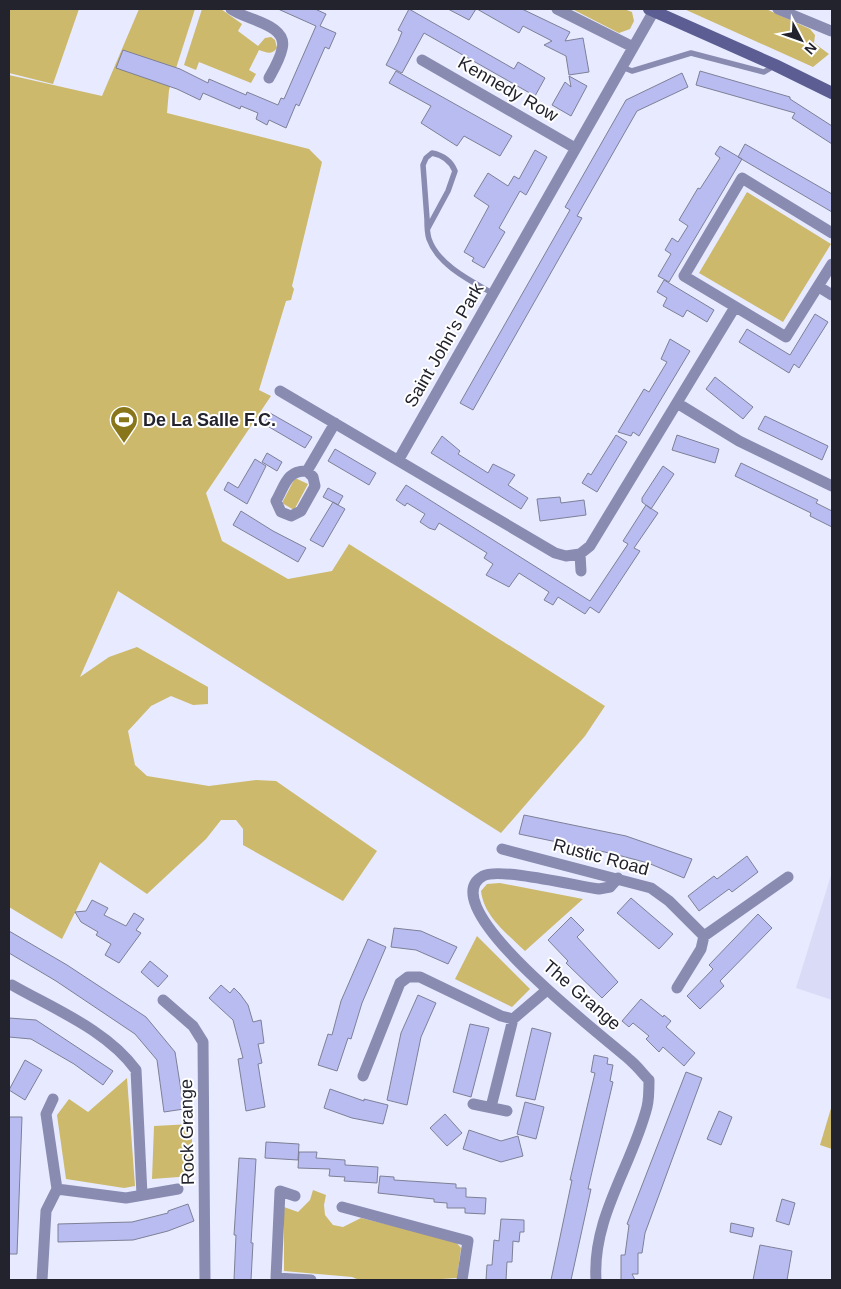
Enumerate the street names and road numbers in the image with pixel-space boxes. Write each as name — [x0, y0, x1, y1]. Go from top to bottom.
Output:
street label: Kennedy Row — [454, 52, 562, 126]
street label: Saint John's Park — [400, 279, 488, 410]
street label: Rustic Road — [551, 835, 651, 879]
street label: The Grange — [539, 956, 625, 1034]
street label: Rock Grange — [176, 1079, 198, 1185]

